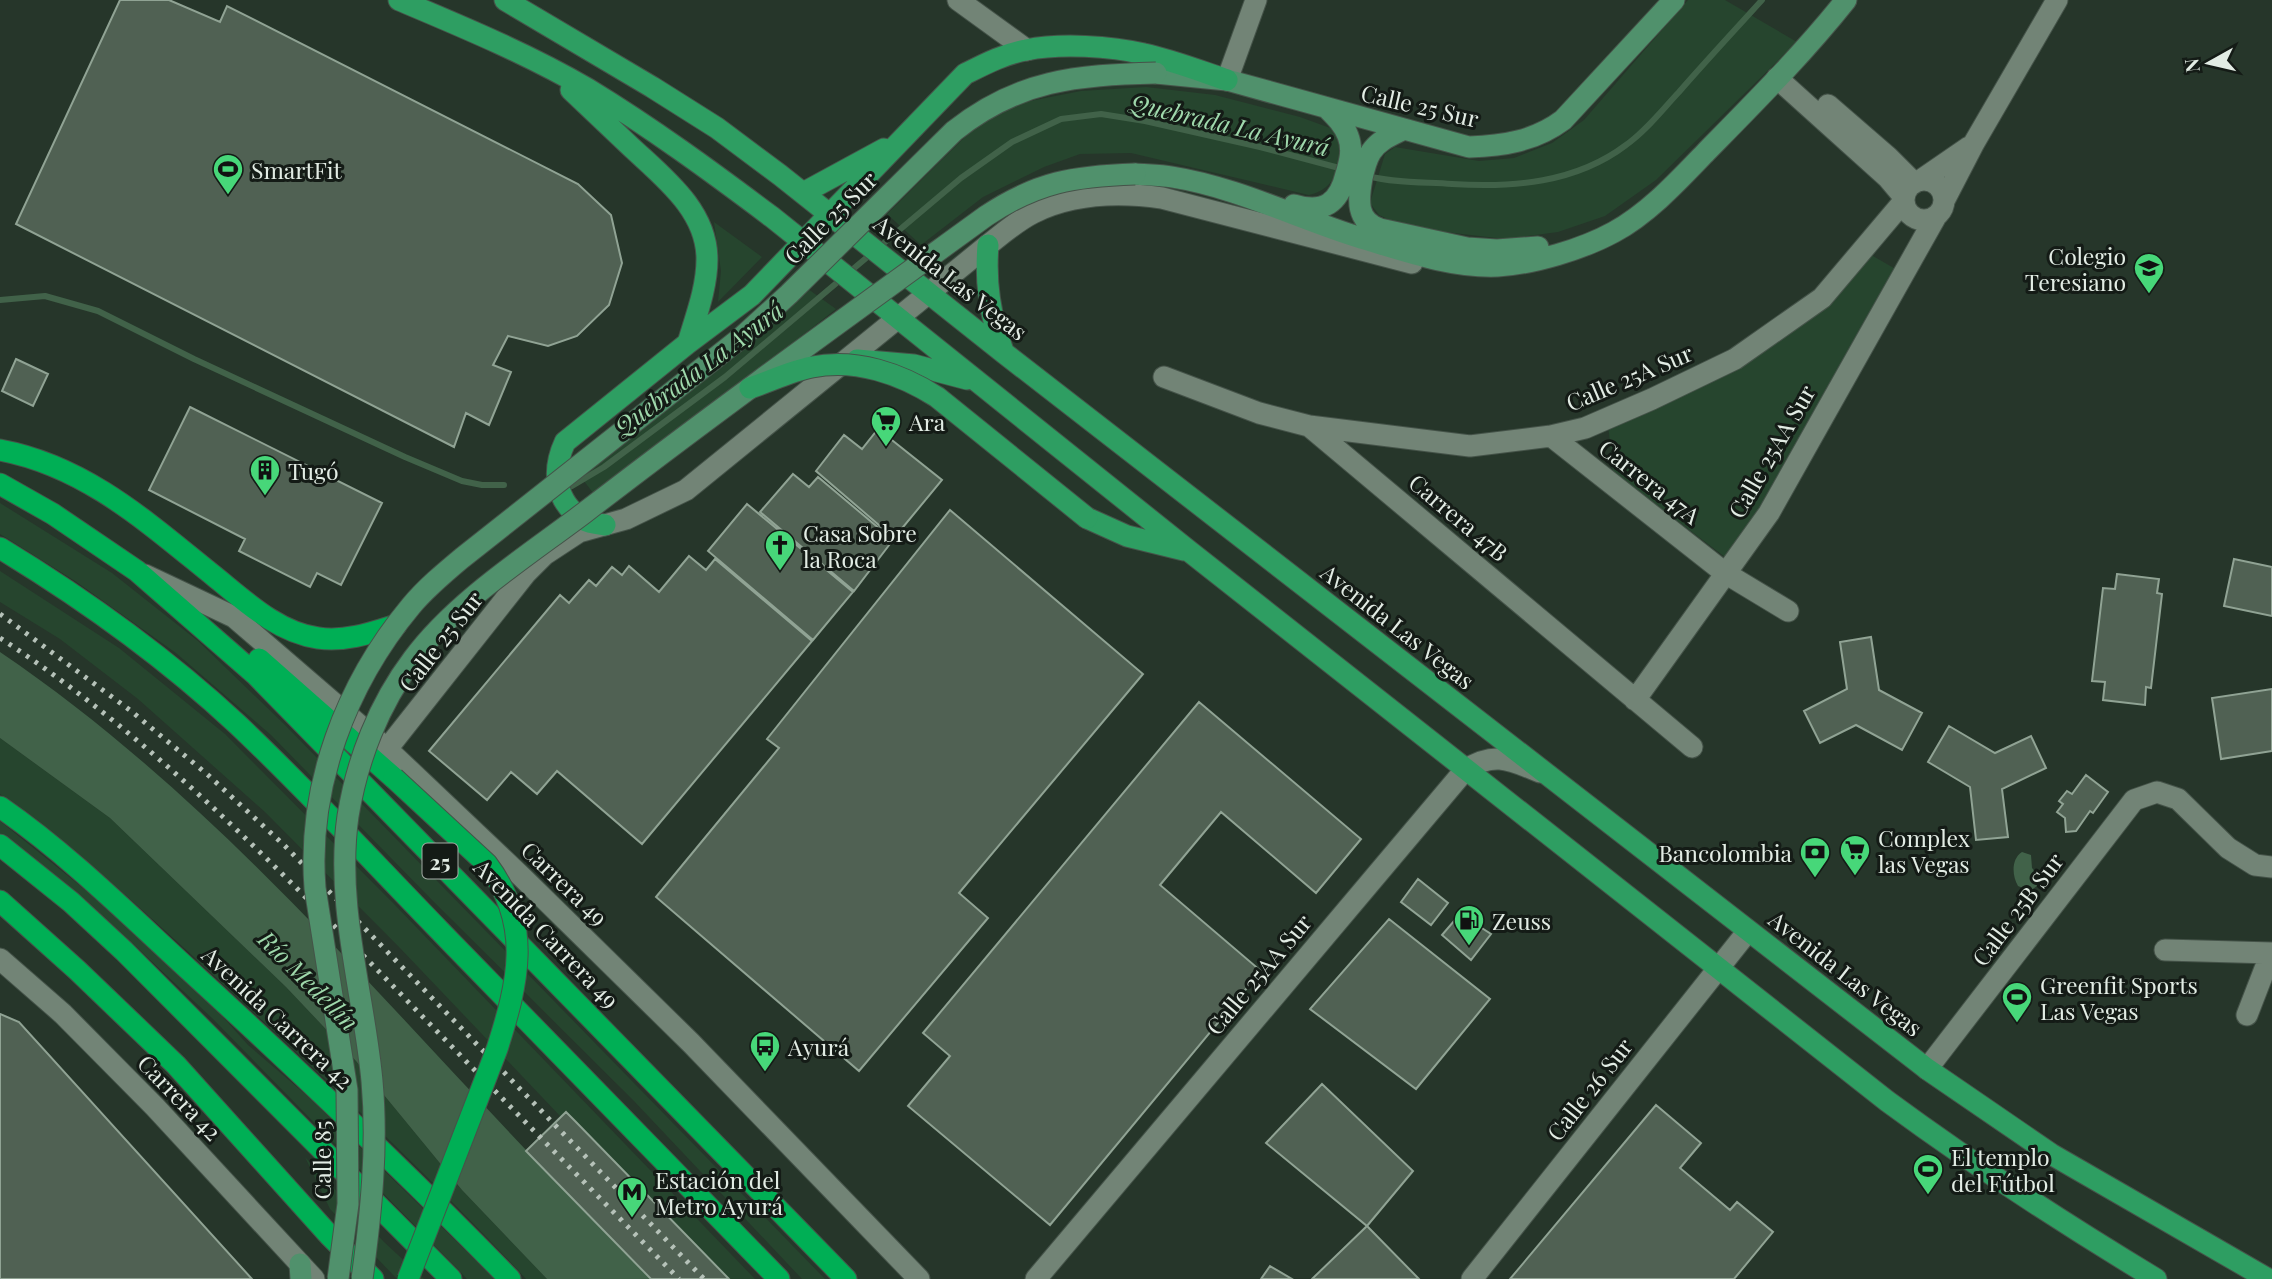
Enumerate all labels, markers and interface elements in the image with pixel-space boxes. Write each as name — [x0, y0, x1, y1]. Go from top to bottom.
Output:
north arrow — [2174, 28, 2244, 98]
text: N — [2177, 57, 2205, 74]
street label: Calle 25 Sur — [1358, 76, 1482, 134]
water label: Quebrada La Ayurá — [1125, 85, 1333, 163]
sports icon: SmartFit — [211, 152, 245, 196]
place label: SmartFit — [251, 154, 343, 185]
street label: Calle 25 Sur — [777, 164, 883, 270]
street label: Avenida Las Vegas — [867, 207, 1034, 347]
place label: Colegio Teresiano — [2025, 240, 2126, 297]
school or university icon: Colegio Teresiano — [2132, 251, 2166, 295]
water label: Quebrada La Ayurá — [605, 294, 789, 443]
street label: Calle 25A Sur — [1561, 336, 1697, 418]
street label: Calle 25AA Sur — [1720, 379, 1822, 523]
supermarket icon: Ara — [869, 404, 903, 448]
place label: Ara — [908, 406, 946, 437]
street label: Carrera 47A — [1593, 432, 1707, 531]
building icon: Tugó — [248, 453, 282, 497]
place label: Tugó — [288, 455, 339, 486]
street label: Carrera 47B — [1403, 466, 1515, 568]
place label: Casa Sobre la Roca — [803, 517, 917, 574]
church icon: Casa Sobre la Roca — [763, 528, 797, 572]
street label: Avenida Las Vegas — [1314, 556, 1481, 696]
street label: Calle 25 Sur — [391, 584, 489, 698]
place label: Complex las Vegas — [1878, 822, 1970, 879]
supermarket icon: Complex las Vegas — [1838, 833, 1872, 877]
street label: Carrera 49 — [515, 834, 615, 932]
bank icon: Bancolombia — [1798, 835, 1832, 879]
place label: Bancolombia — [1658, 837, 1793, 868]
road number: 25 — [422, 844, 458, 878]
street label: Calle 25B Sur — [1964, 846, 2070, 972]
street label: Avenida Carrera 49 — [467, 851, 626, 1014]
fuel station icon: Zeuss — [1452, 903, 1486, 947]
street label: Avenida Las Vegas — [1762, 903, 1929, 1043]
place label: Zeuss — [1492, 905, 1551, 936]
street label: Calle 25AA Sur — [1198, 907, 1318, 1041]
water label: Río Medellín — [251, 922, 366, 1037]
street label: Avenida Carrera 42 — [195, 938, 360, 1095]
place label: Greenfit Sports Las Vegas — [2040, 969, 2198, 1026]
sports icon: Greenfit Sports Las Vegas — [2000, 980, 2034, 1024]
bus stop icon: Ayurá — [748, 1029, 782, 1073]
place label: Ayurá — [787, 1031, 850, 1062]
street label: Calle 26 Sur — [1539, 1031, 1639, 1147]
street label: Carrera 42 — [131, 1047, 229, 1147]
street label: Calle 85 — [306, 1120, 337, 1200]
place label: El templo del Fútbol — [1951, 1141, 2055, 1198]
sports icon: El templo del Fútbol — [1911, 1152, 1945, 1196]
place label: Estación del Metro Ayurá — [655, 1164, 783, 1221]
metro station icon: Estación del Metro Ayurá — [615, 1175, 649, 1219]

